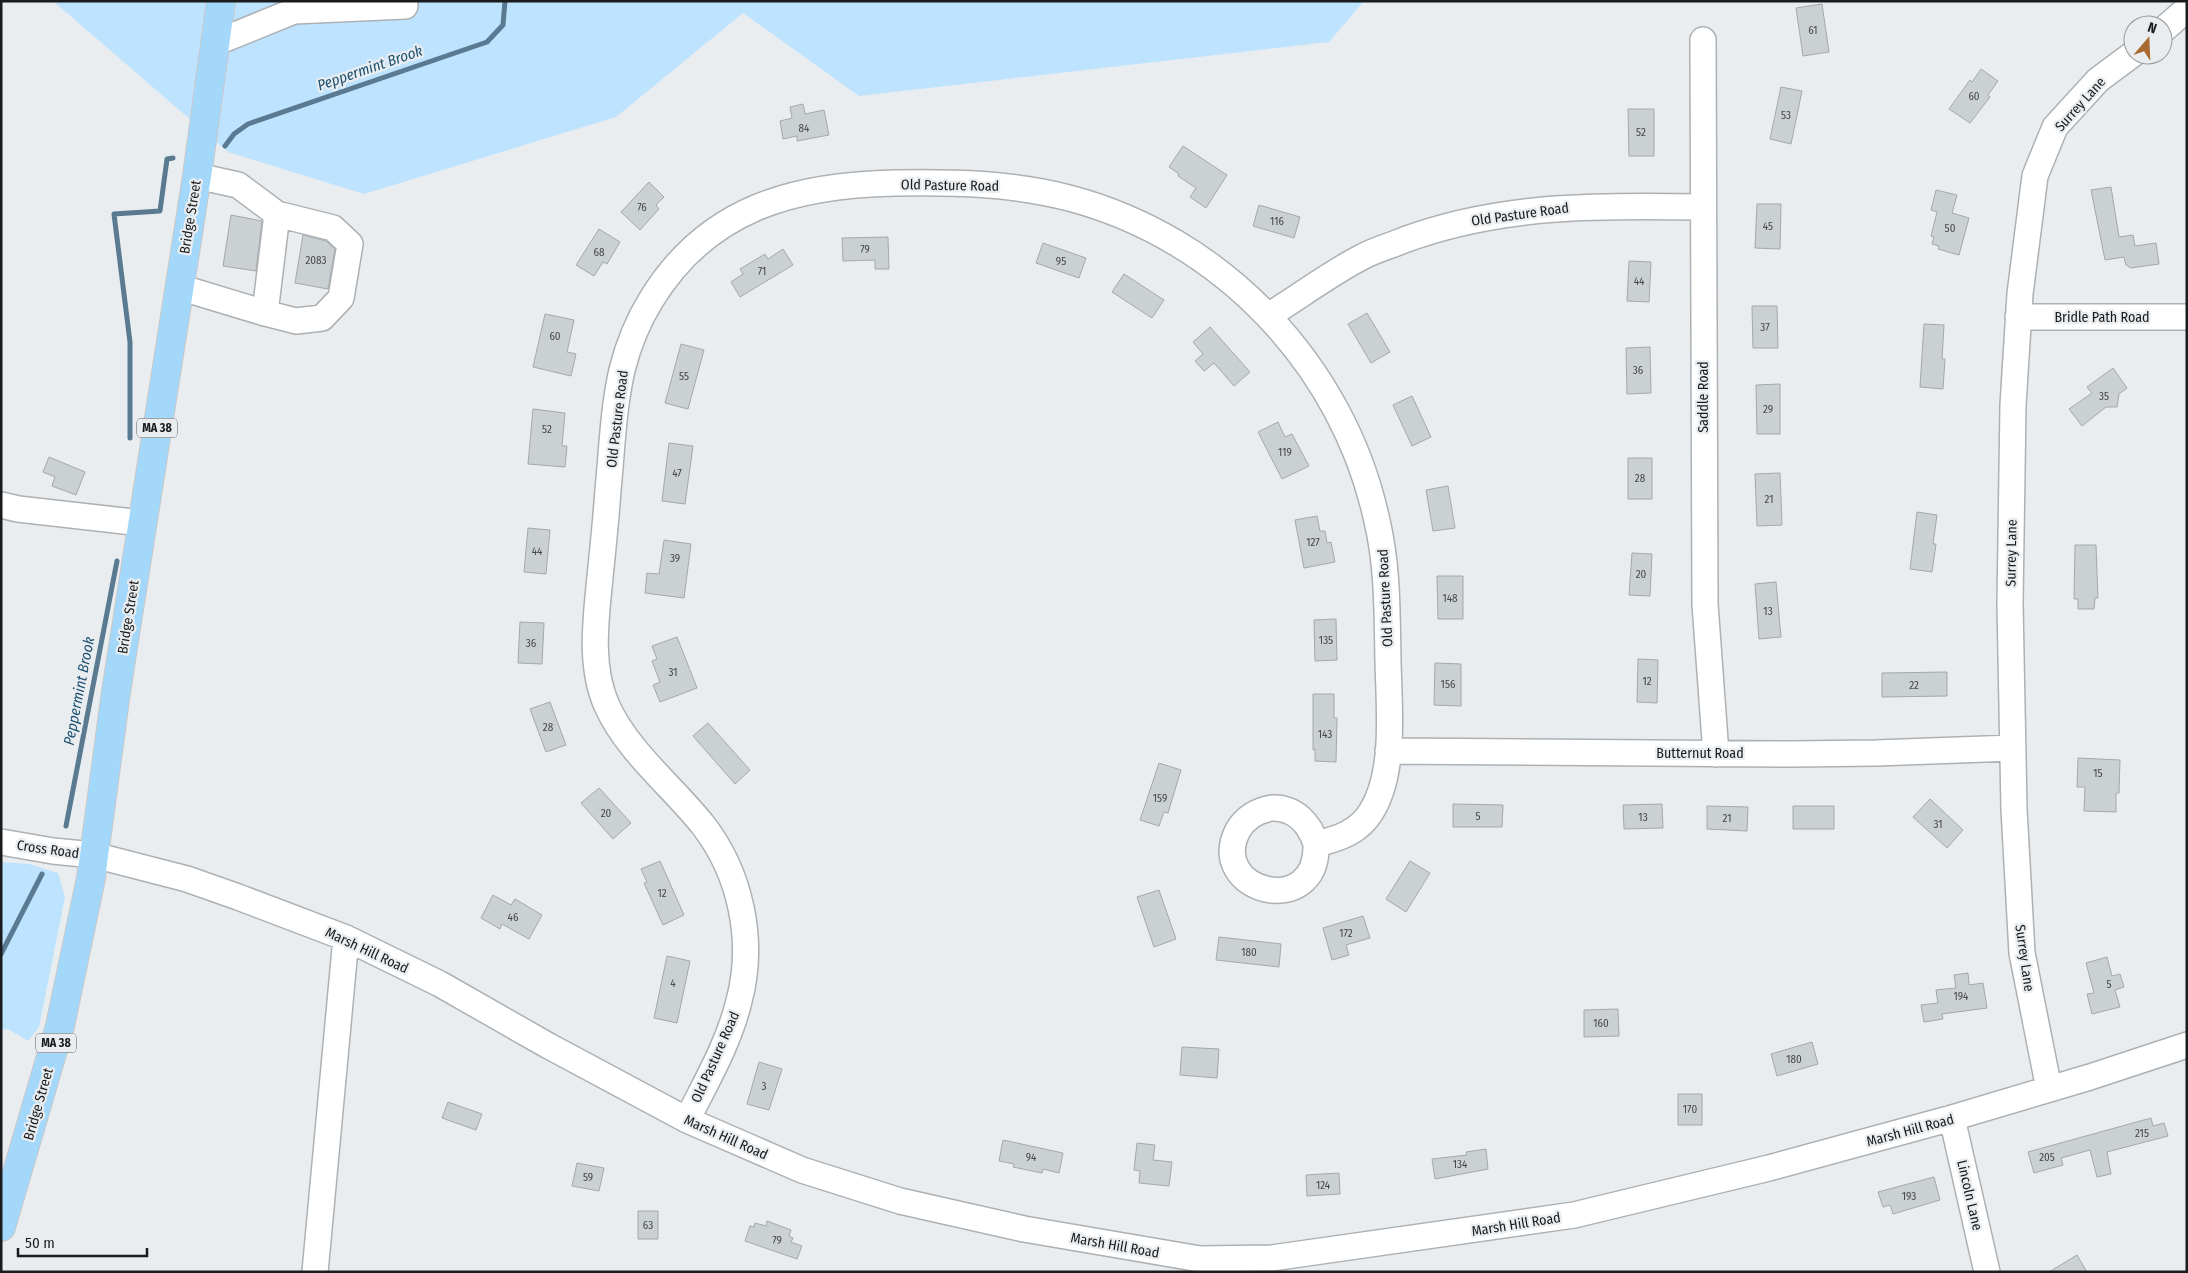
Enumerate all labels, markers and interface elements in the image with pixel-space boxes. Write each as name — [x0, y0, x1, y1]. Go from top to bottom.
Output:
north arrow — [2123, 15, 2173, 65]
text: N — [2145, 19, 2159, 38]
house number: 61 — [1808, 24, 1818, 37]
water label: Peppermint Brook — [315, 41, 425, 94]
street label: Surrey Lane — [2052, 74, 2109, 135]
house number: 60 — [1968, 90, 1980, 103]
house number: 53 — [1781, 109, 1791, 122]
house number: 84 — [799, 122, 810, 135]
house number: 52 — [1636, 126, 1646, 139]
street label: Old Pasture Road — [901, 176, 999, 195]
street label: Bridge Street — [176, 179, 205, 255]
street label: Old Pasture Road — [1470, 199, 1570, 230]
house number: 76 — [637, 201, 647, 214]
house number: 116 — [1270, 215, 1284, 228]
house number: 45 — [1763, 220, 1773, 233]
house number: 50 — [1945, 222, 1956, 235]
house number: 79 — [860, 243, 870, 256]
house number: 68 — [594, 246, 605, 259]
house number: 2083 — [305, 254, 327, 267]
house number: 95 — [1056, 255, 1066, 268]
house number: 71 — [758, 265, 766, 278]
house number: 44 — [1634, 275, 1645, 288]
street label: Bridle Path Road — [2054, 309, 2150, 326]
house number: 37 — [1760, 321, 1770, 334]
house number: 60 — [549, 330, 561, 343]
street label: Saddle Road — [1695, 361, 1712, 433]
house number: 36 — [1633, 364, 1644, 377]
street label: Old Pasture Road — [603, 369, 632, 469]
house number: 55 — [679, 370, 689, 383]
house number: 35 — [2099, 390, 2109, 403]
house number: 29 — [1763, 403, 1773, 416]
road number: MA 38 — [137, 418, 177, 438]
house number: 52 — [542, 423, 552, 436]
house number: 119 — [1278, 446, 1292, 459]
house number: 47 — [672, 467, 682, 480]
house number: 28 — [1635, 472, 1646, 485]
house number: 21 — [1765, 493, 1773, 506]
street label: Surrey Lane — [2002, 519, 2021, 587]
house number: 127 — [1306, 536, 1320, 549]
house number: 44 — [532, 545, 543, 558]
street label: Old Pasture Road — [1374, 549, 1397, 647]
house number: 39 — [670, 552, 680, 565]
house number: 20 — [1636, 568, 1647, 581]
street label: Bridge Street — [114, 579, 143, 655]
house number: 148 — [1442, 592, 1458, 605]
house number: 13 — [1763, 605, 1773, 618]
house number: 135 — [1319, 634, 1333, 647]
water label: Peppermint Brook — [60, 635, 98, 747]
house number: 36 — [526, 637, 537, 650]
house number: 31 — [669, 666, 678, 679]
house number: 12 — [1642, 675, 1652, 688]
house number: 156 — [1441, 678, 1456, 691]
house number: 22 — [1909, 679, 1919, 692]
house number: 28 — [543, 721, 554, 734]
house number: 143 — [1318, 728, 1332, 741]
street label: Butternut Road — [1656, 745, 1744, 762]
house number: 15 — [2093, 767, 2103, 780]
house number: 159 — [1153, 792, 1167, 805]
house number: 20 — [601, 807, 612, 820]
house number: 5 — [1475, 810, 1481, 823]
house number: 13 — [1638, 811, 1648, 824]
house number: 21 — [1723, 812, 1731, 825]
house number: 31 — [1934, 818, 1943, 831]
street label: Cross Road — [16, 837, 80, 862]
house number: 12 — [657, 887, 667, 900]
house number: 46 — [508, 911, 519, 924]
street label: Marsh Hill Road — [322, 924, 411, 977]
street label: Surrey Lane — [2011, 924, 2038, 993]
house number: 172 — [1339, 927, 1353, 940]
house number: 180 — [1241, 946, 1257, 959]
house number: 4 — [670, 977, 676, 990]
house number: 5 — [2106, 978, 2112, 991]
house number: 194 — [1954, 990, 1969, 1003]
street label: Old Pasture Road — [688, 1009, 743, 1106]
house number: 160 — [1593, 1017, 1609, 1030]
road number: MA 38 — [36, 1034, 76, 1052]
house number: 180 — [1786, 1053, 1802, 1066]
street label: Bridge Street — [20, 1066, 57, 1142]
house number: 3 — [762, 1080, 767, 1093]
house number: 170 — [1683, 1103, 1697, 1116]
street label: Marsh Hill Road — [681, 1111, 770, 1163]
street label: Marsh Hill Road — [1865, 1111, 1956, 1150]
house number: 215 — [2135, 1127, 2149, 1140]
house number: 94 — [1026, 1151, 1037, 1164]
house number: 205 — [2039, 1151, 2055, 1164]
house number: 134 — [1453, 1158, 1468, 1171]
street label: Lincoln Lane — [1953, 1158, 1986, 1232]
house number: 59 — [583, 1171, 593, 1184]
house number: 124 — [1316, 1179, 1331, 1192]
house number: 193 — [1902, 1190, 1916, 1203]
street label: Marsh Hill Road — [1470, 1209, 1562, 1240]
house number: 63 — [643, 1219, 653, 1232]
scale bar — [18, 1226, 146, 1258]
street label: Marsh Hill Road — [1069, 1229, 1161, 1262]
text: 50 m — [25, 1234, 55, 1252]
house number: 79 — [772, 1234, 782, 1247]

